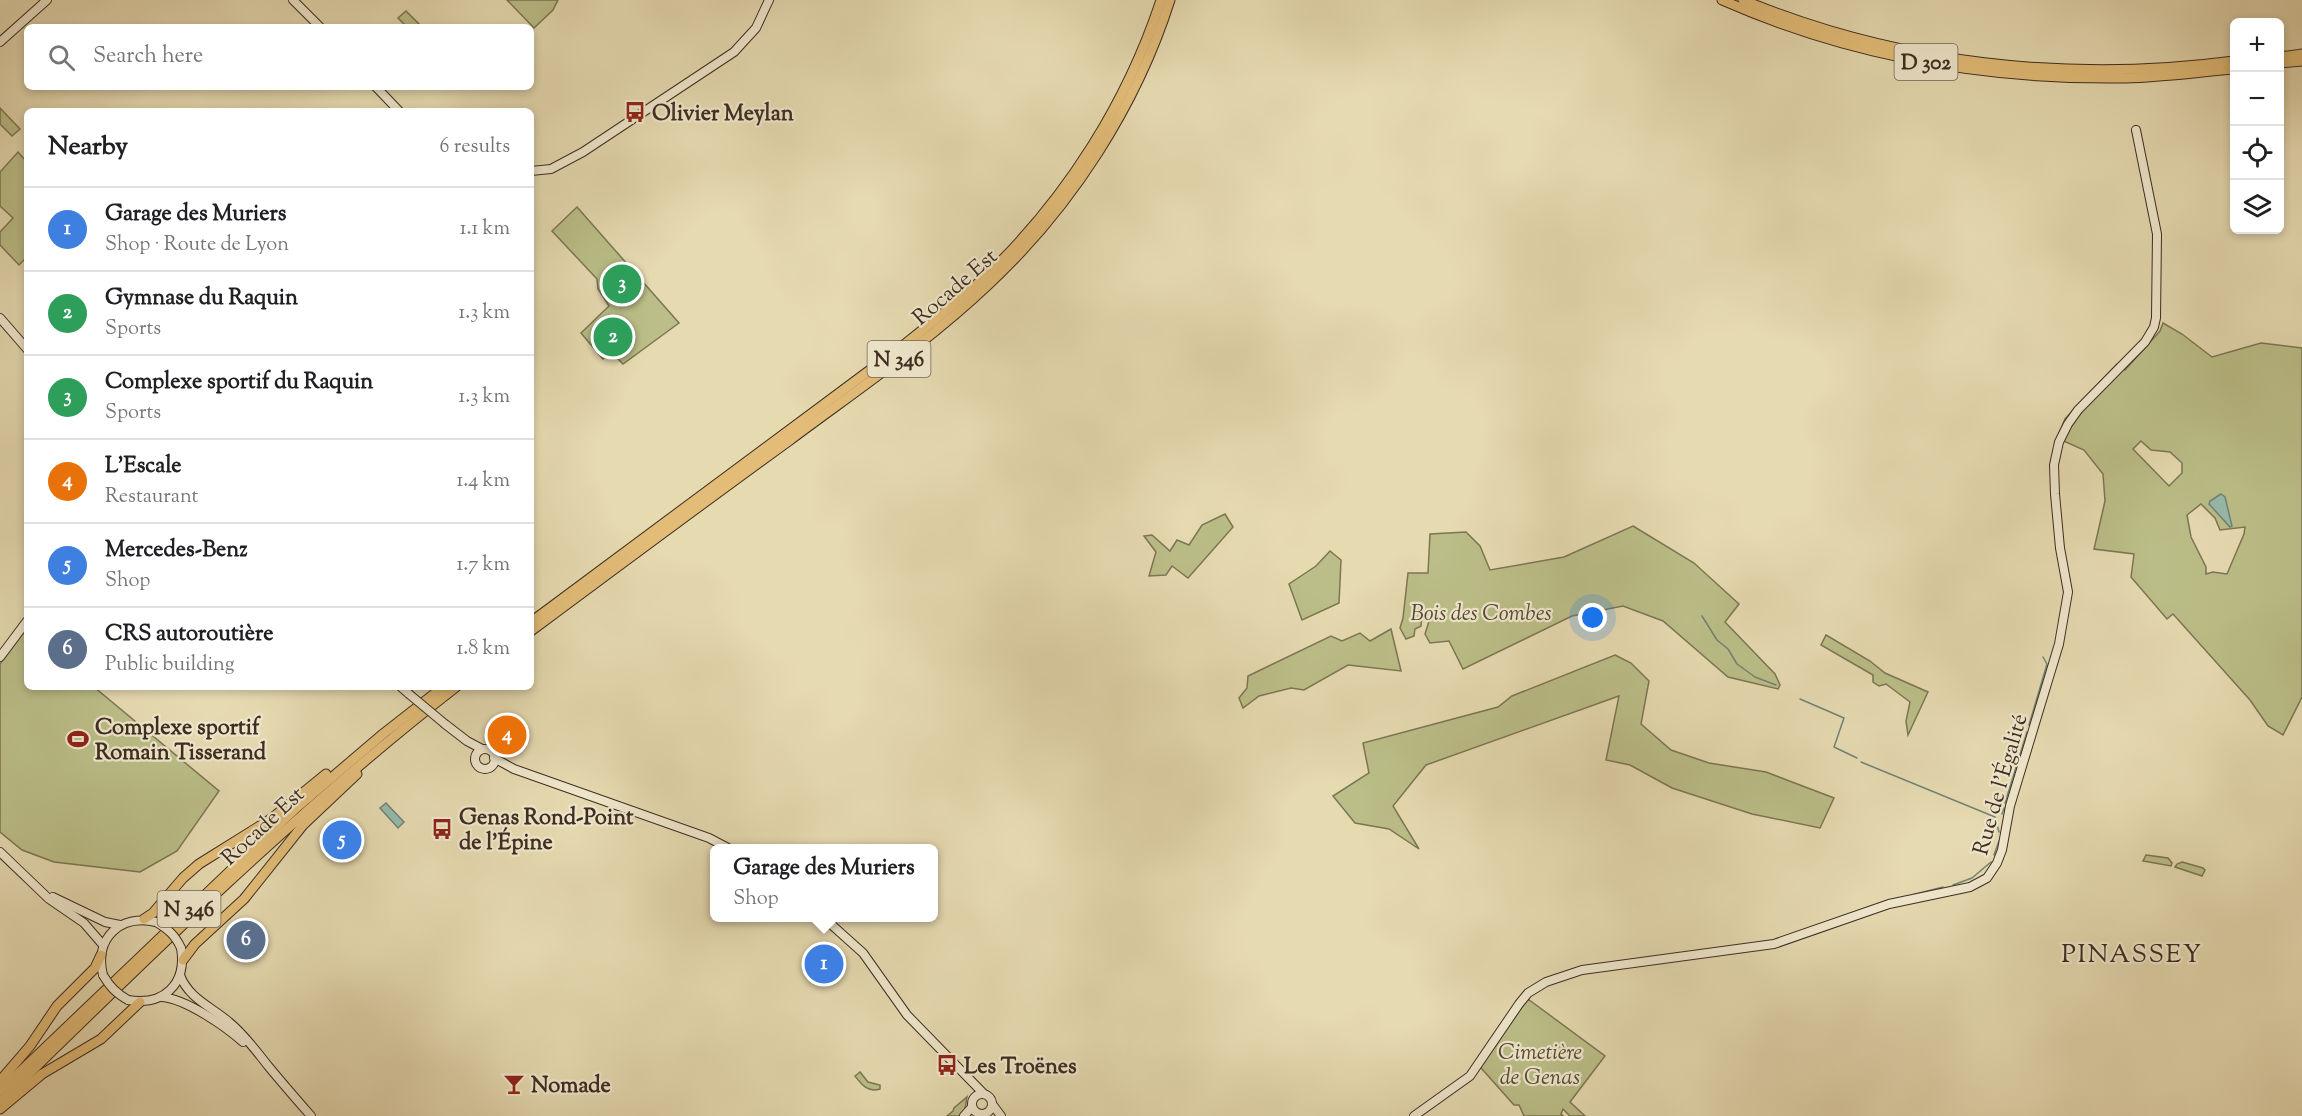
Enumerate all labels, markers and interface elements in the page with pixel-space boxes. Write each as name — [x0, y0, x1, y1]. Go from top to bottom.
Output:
map controls — [2230, 18, 2284, 234]
button: + — [2230, 18, 2284, 72]
search box — [24, 24, 534, 90]
icon: search — [45, 41, 78, 74]
text: Search here — [93, 41, 203, 73]
road number: D 302 — [1894, 44, 1958, 80]
button: − — [2230, 72, 2284, 126]
place label: Olivier Meylan — [652, 99, 794, 131]
bus stop icon: Olivier Meylan — [623, 100, 647, 124]
button: locate — [2230, 126, 2284, 180]
text: Nearby — [48, 129, 128, 166]
text: 6 results — [440, 133, 510, 162]
button: layers — [2230, 180, 2284, 234]
text: Garage des Muriers — [105, 199, 286, 231]
text: 1 — [64, 215, 71, 244]
text: 1.1 km — [460, 215, 510, 244]
text: Shop · Route de Lyon — [105, 231, 289, 260]
street label: Rocade Est — [906, 242, 1006, 334]
pin: 3 — [602, 262, 642, 306]
text: Gymnase du Raquin — [105, 283, 298, 315]
text: 2 — [63, 299, 72, 328]
text: 1.3 km — [458, 299, 510, 328]
pin: 2 — [594, 314, 632, 360]
text: Sports — [105, 315, 161, 344]
road number: N 346 — [868, 341, 930, 377]
text: Complexe sportif du Raquin — [105, 367, 373, 399]
text: 3 — [63, 383, 72, 412]
text: 1.3 km — [458, 383, 510, 412]
text: Sports — [105, 399, 161, 428]
text: L'Escale — [105, 451, 182, 483]
text: 4 — [62, 467, 73, 496]
text: 1.4 km — [456, 467, 510, 496]
text: Restaurant — [105, 483, 198, 512]
text: Mercedes-Benz — [105, 535, 248, 567]
text: 5 — [64, 551, 71, 580]
text: 1.7 km — [456, 551, 510, 580]
text: Shop — [105, 567, 150, 596]
park label: Bois des Combes — [1410, 599, 1552, 631]
your location — [1578, 603, 1607, 632]
text: CRS autoroutière — [105, 619, 273, 651]
text: 6 — [63, 635, 72, 664]
text: 1.8 km — [456, 635, 510, 664]
text: Public building — [105, 651, 235, 680]
street label: Rue de l'Égalité — [1965, 710, 2037, 859]
pin: 4 — [488, 712, 526, 758]
place label: Complexe sportif Romain Tisserand — [95, 713, 267, 770]
sports icon: Complexe sportif Romain Tisserand — [66, 727, 90, 751]
street label: Rocade Est — [215, 780, 313, 874]
place label: Genas Rond-Point de l'Épine — [459, 803, 634, 860]
bus stop icon: Genas Rond-Point de l'Épine — [430, 817, 454, 841]
pin: 5 — [322, 818, 362, 862]
popup — [710, 844, 938, 922]
text: Garage des Muriers — [733, 853, 915, 885]
text: Shop — [733, 885, 779, 914]
road number: N 346 — [158, 891, 220, 927]
pin: 6 — [226, 918, 266, 962]
district label: PINASSEY — [2061, 937, 2203, 974]
pin: 1 — [804, 942, 844, 986]
park label: Cimetière de Genas — [1498, 1038, 1582, 1095]
place label: Les Troënes — [964, 1052, 1077, 1084]
bus stop icon: Les Troënes — [935, 1053, 959, 1077]
place label: Nomade — [531, 1071, 611, 1103]
bar icon: Nomade — [502, 1072, 526, 1096]

